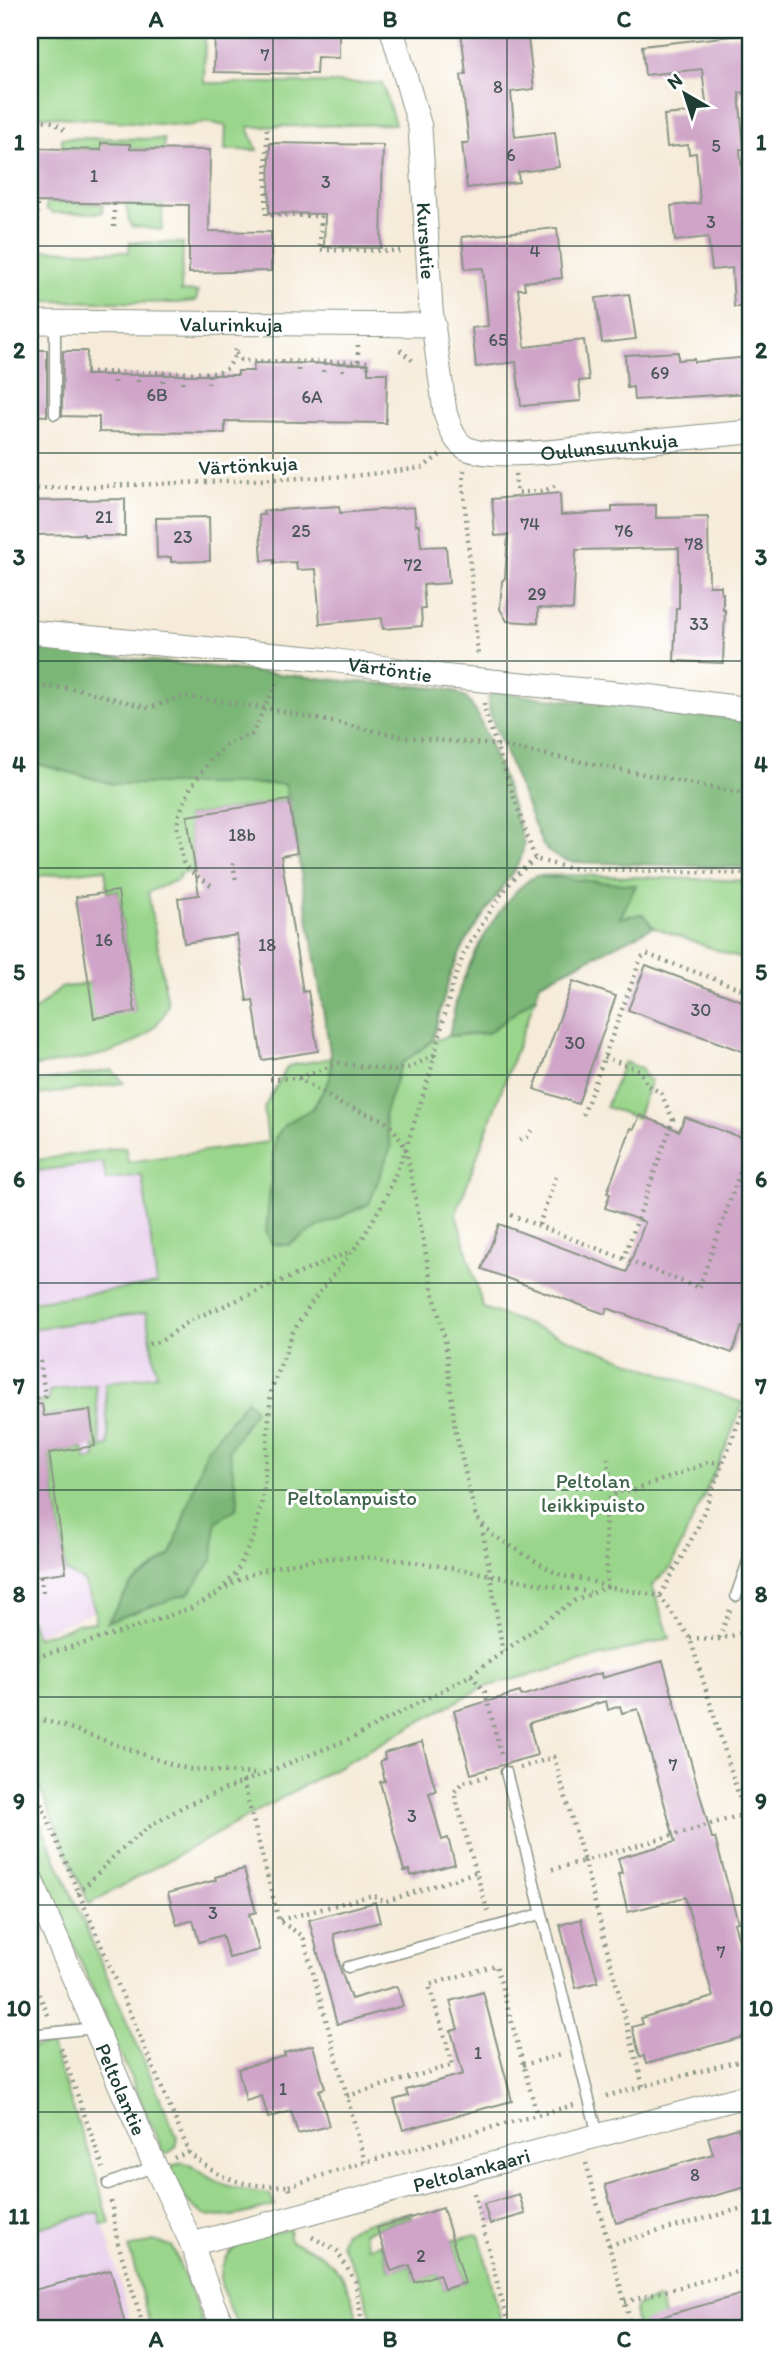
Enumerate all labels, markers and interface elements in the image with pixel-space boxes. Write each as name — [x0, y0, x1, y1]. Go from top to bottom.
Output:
text: A — [148, 5, 164, 33]
text: B — [383, 5, 398, 33]
text: C — [617, 5, 632, 33]
house number: 7 — [261, 44, 270, 66]
north arrow — [650, 60, 720, 130]
text: N — [662, 68, 687, 94]
house number: 8 — [493, 76, 503, 98]
text: 1 — [14, 128, 25, 156]
text: 1 — [756, 128, 767, 156]
house number: 5 — [711, 135, 721, 157]
house number: 6 — [506, 144, 516, 166]
house number: 1 — [90, 165, 98, 187]
house number: 3 — [321, 171, 331, 193]
street label: Kursutie — [412, 202, 442, 280]
house number: 3 — [706, 211, 716, 233]
house number: 4 — [530, 240, 541, 262]
street label: Valurinkuja — [179, 311, 283, 336]
house number: 65 — [489, 329, 507, 351]
text: 2 — [13, 336, 26, 364]
text: 2 — [755, 336, 768, 364]
house number: 69 — [651, 362, 669, 384]
house number: 6B — [146, 384, 168, 406]
house number: 6A — [301, 386, 323, 408]
street label: Oulunsuunkuja — [539, 426, 679, 465]
street label: Värtönkuja — [198, 450, 298, 480]
house number: 21 — [95, 506, 113, 528]
house number: 74 — [520, 513, 540, 535]
house number: 25 — [292, 520, 310, 542]
house number: 76 — [615, 520, 633, 542]
house number: 23 — [173, 526, 193, 548]
house number: 78 — [685, 533, 704, 555]
text: 3 — [13, 543, 26, 571]
text: 3 — [755, 543, 768, 571]
house number: 72 — [404, 554, 423, 576]
house number: 29 — [528, 583, 546, 605]
house number: 33 — [689, 613, 709, 635]
street label: Värtöntie — [346, 650, 434, 687]
text: 4 — [12, 750, 26, 778]
text: 4 — [754, 750, 768, 778]
house number: 18b — [228, 824, 256, 846]
house number: 16 — [95, 929, 113, 951]
house number: 18 — [258, 934, 276, 956]
text: 5 — [13, 958, 25, 986]
text: 5 — [755, 958, 767, 986]
house number: 30 — [691, 999, 711, 1021]
house number: 30 — [565, 1032, 585, 1054]
text: 6 — [13, 1165, 25, 1193]
text: 6 — [755, 1165, 767, 1193]
text: 7 — [12, 1372, 25, 1400]
text: 7 — [754, 1372, 767, 1400]
park label: Peltolan leikkipuisto — [541, 1468, 645, 1517]
park label: Peltolanpuisto — [287, 1485, 417, 1510]
text: 8 — [13, 1580, 26, 1608]
text: 8 — [755, 1580, 768, 1608]
house number: 7 — [669, 1754, 678, 1776]
text: 9 — [13, 1787, 25, 1815]
text: 9 — [755, 1787, 767, 1815]
house number: 3 — [407, 1805, 417, 1827]
house number: 3 — [208, 1902, 218, 1924]
house number: 7 — [717, 1941, 726, 1963]
text: 10 — [7, 1994, 31, 2022]
text: 10 — [749, 1994, 773, 2022]
street label: Peltolantie — [91, 2039, 153, 2139]
house number: 1 — [474, 2042, 482, 2064]
house number: 1 — [279, 2078, 287, 2100]
street label: Peltolankaari — [410, 2142, 533, 2197]
house number: 8 — [690, 2164, 700, 2186]
text: 11 — [8, 2202, 30, 2230]
text: 11 — [750, 2202, 772, 2230]
house number: 2 — [416, 2245, 426, 2267]
text: A — [148, 2325, 164, 2353]
text: B — [383, 2325, 398, 2353]
text: C — [617, 2325, 632, 2353]

